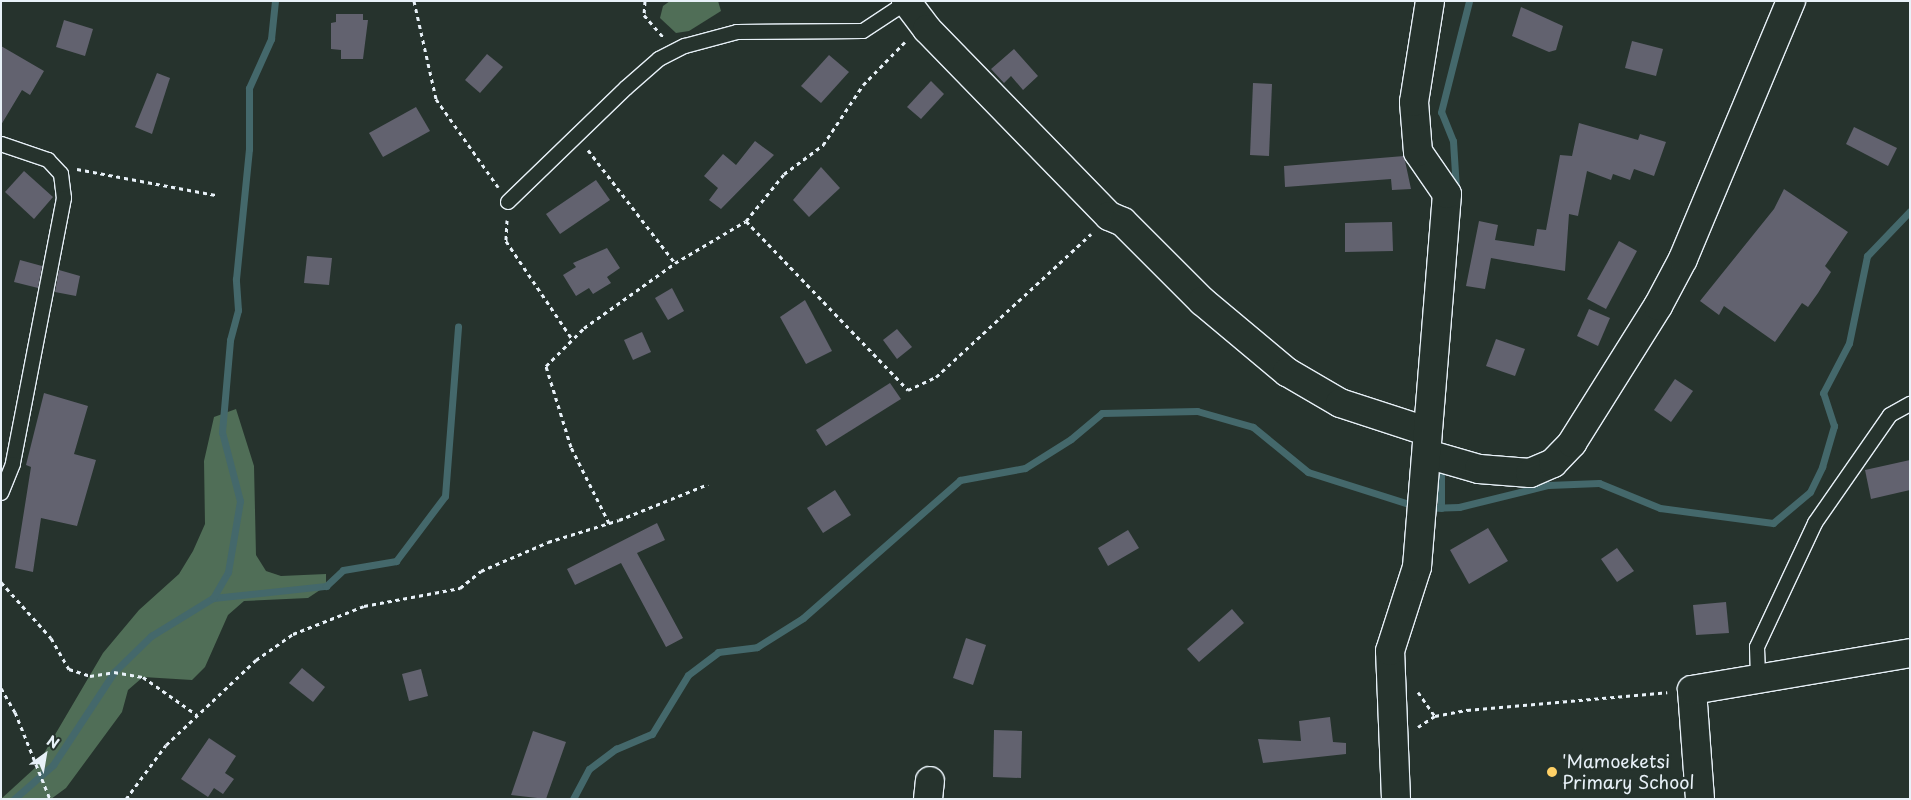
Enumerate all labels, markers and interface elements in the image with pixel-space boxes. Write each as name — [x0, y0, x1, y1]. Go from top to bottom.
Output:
north arrow — [20, 730, 70, 780]
text: N — [43, 730, 63, 754]
place label: 'Mamoeketsi Primary School — [1562, 751, 1695, 794]
marker: 'Mamoeketsi Primary School — [1546, 766, 1558, 778]

